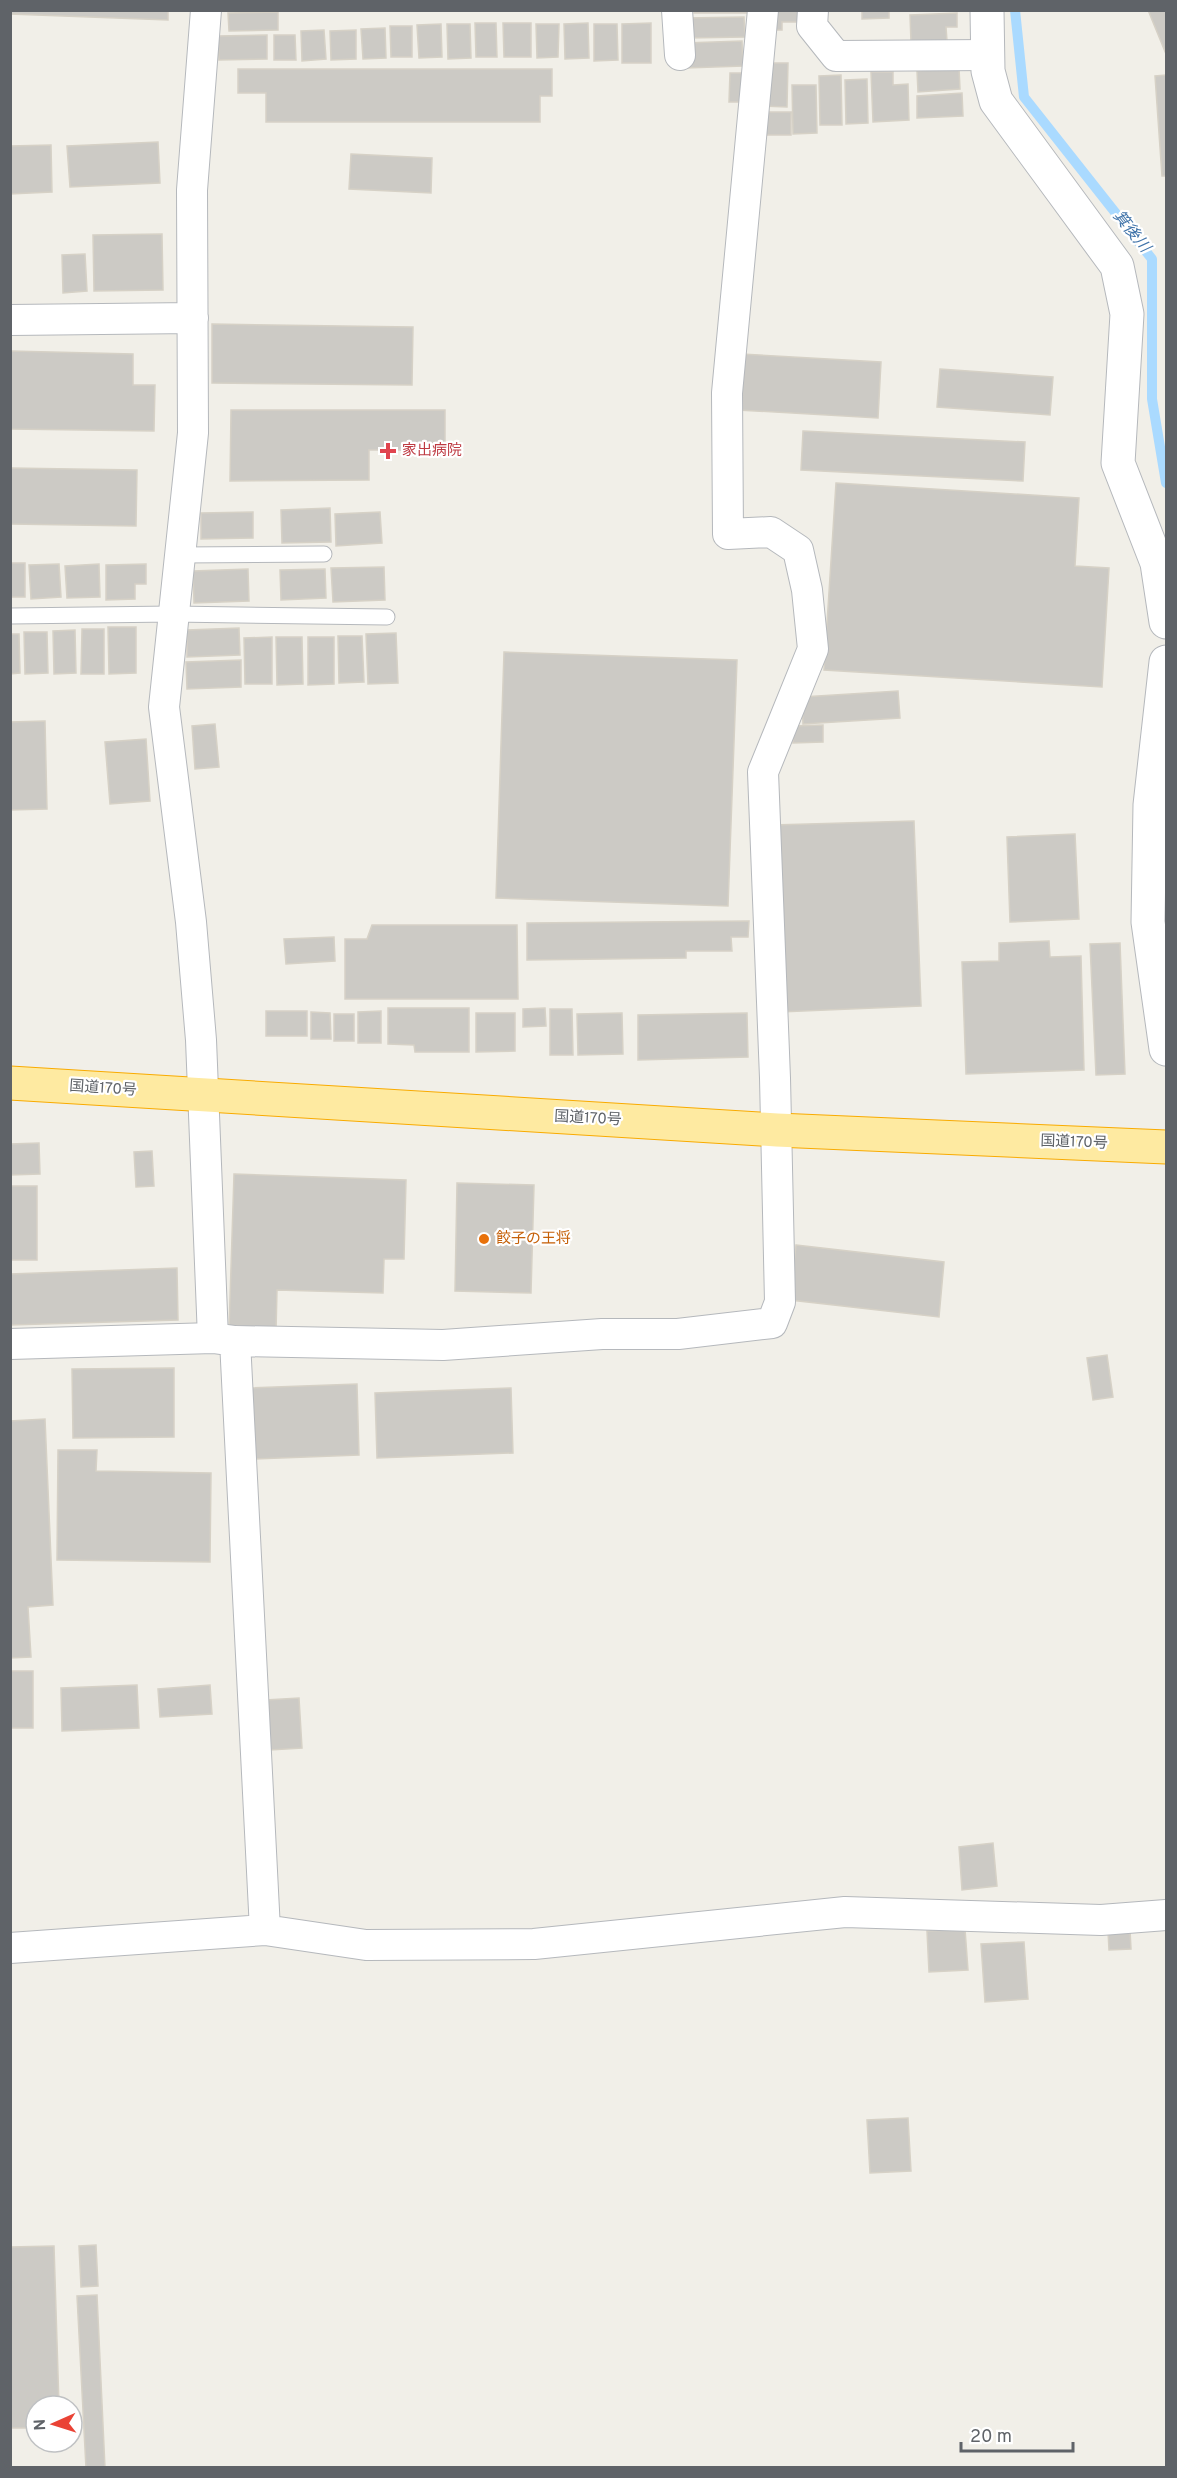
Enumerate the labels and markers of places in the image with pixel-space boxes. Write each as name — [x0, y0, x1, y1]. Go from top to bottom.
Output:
marker: 家出病院 — [379, 442, 397, 460]
place label: 家出病院 — [402, 442, 462, 461]
place label: 餃子の王将 — [496, 1230, 571, 1249]
marker: 餃子の王将 — [477, 1232, 491, 1246]

